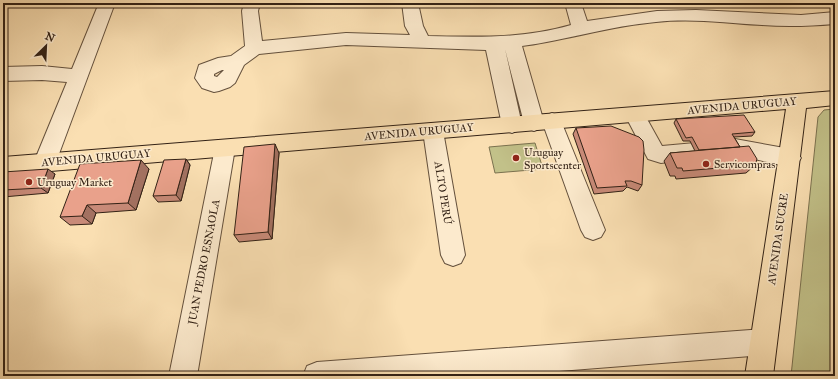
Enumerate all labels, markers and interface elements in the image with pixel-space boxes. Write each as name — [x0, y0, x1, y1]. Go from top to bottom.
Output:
north arrow — [26, 26, 66, 66]
text: N — [43, 29, 57, 45]
street label: AVENIDA URUGUAY — [686, 95, 798, 117]
street label: AVENIDA URUGUAY — [363, 121, 475, 143]
place label: Uruguay Sportscenter — [524, 146, 582, 172]
street label: AVENIDA URUGUAY — [40, 147, 152, 169]
marker: Uruguay Sportscenter — [511, 153, 521, 163]
place label: Servicompras — [714, 158, 775, 171]
street label: ALTO PERÚ — [431, 159, 455, 226]
marker: Servicompras — [701, 159, 711, 169]
place label: Uruguay Market — [37, 176, 112, 189]
marker: Uruguay Market — [24, 177, 34, 187]
street label: AVENIDA SUCRE — [765, 192, 791, 287]
street label: JUAN PEDRO ESNAOLA — [185, 198, 224, 327]

